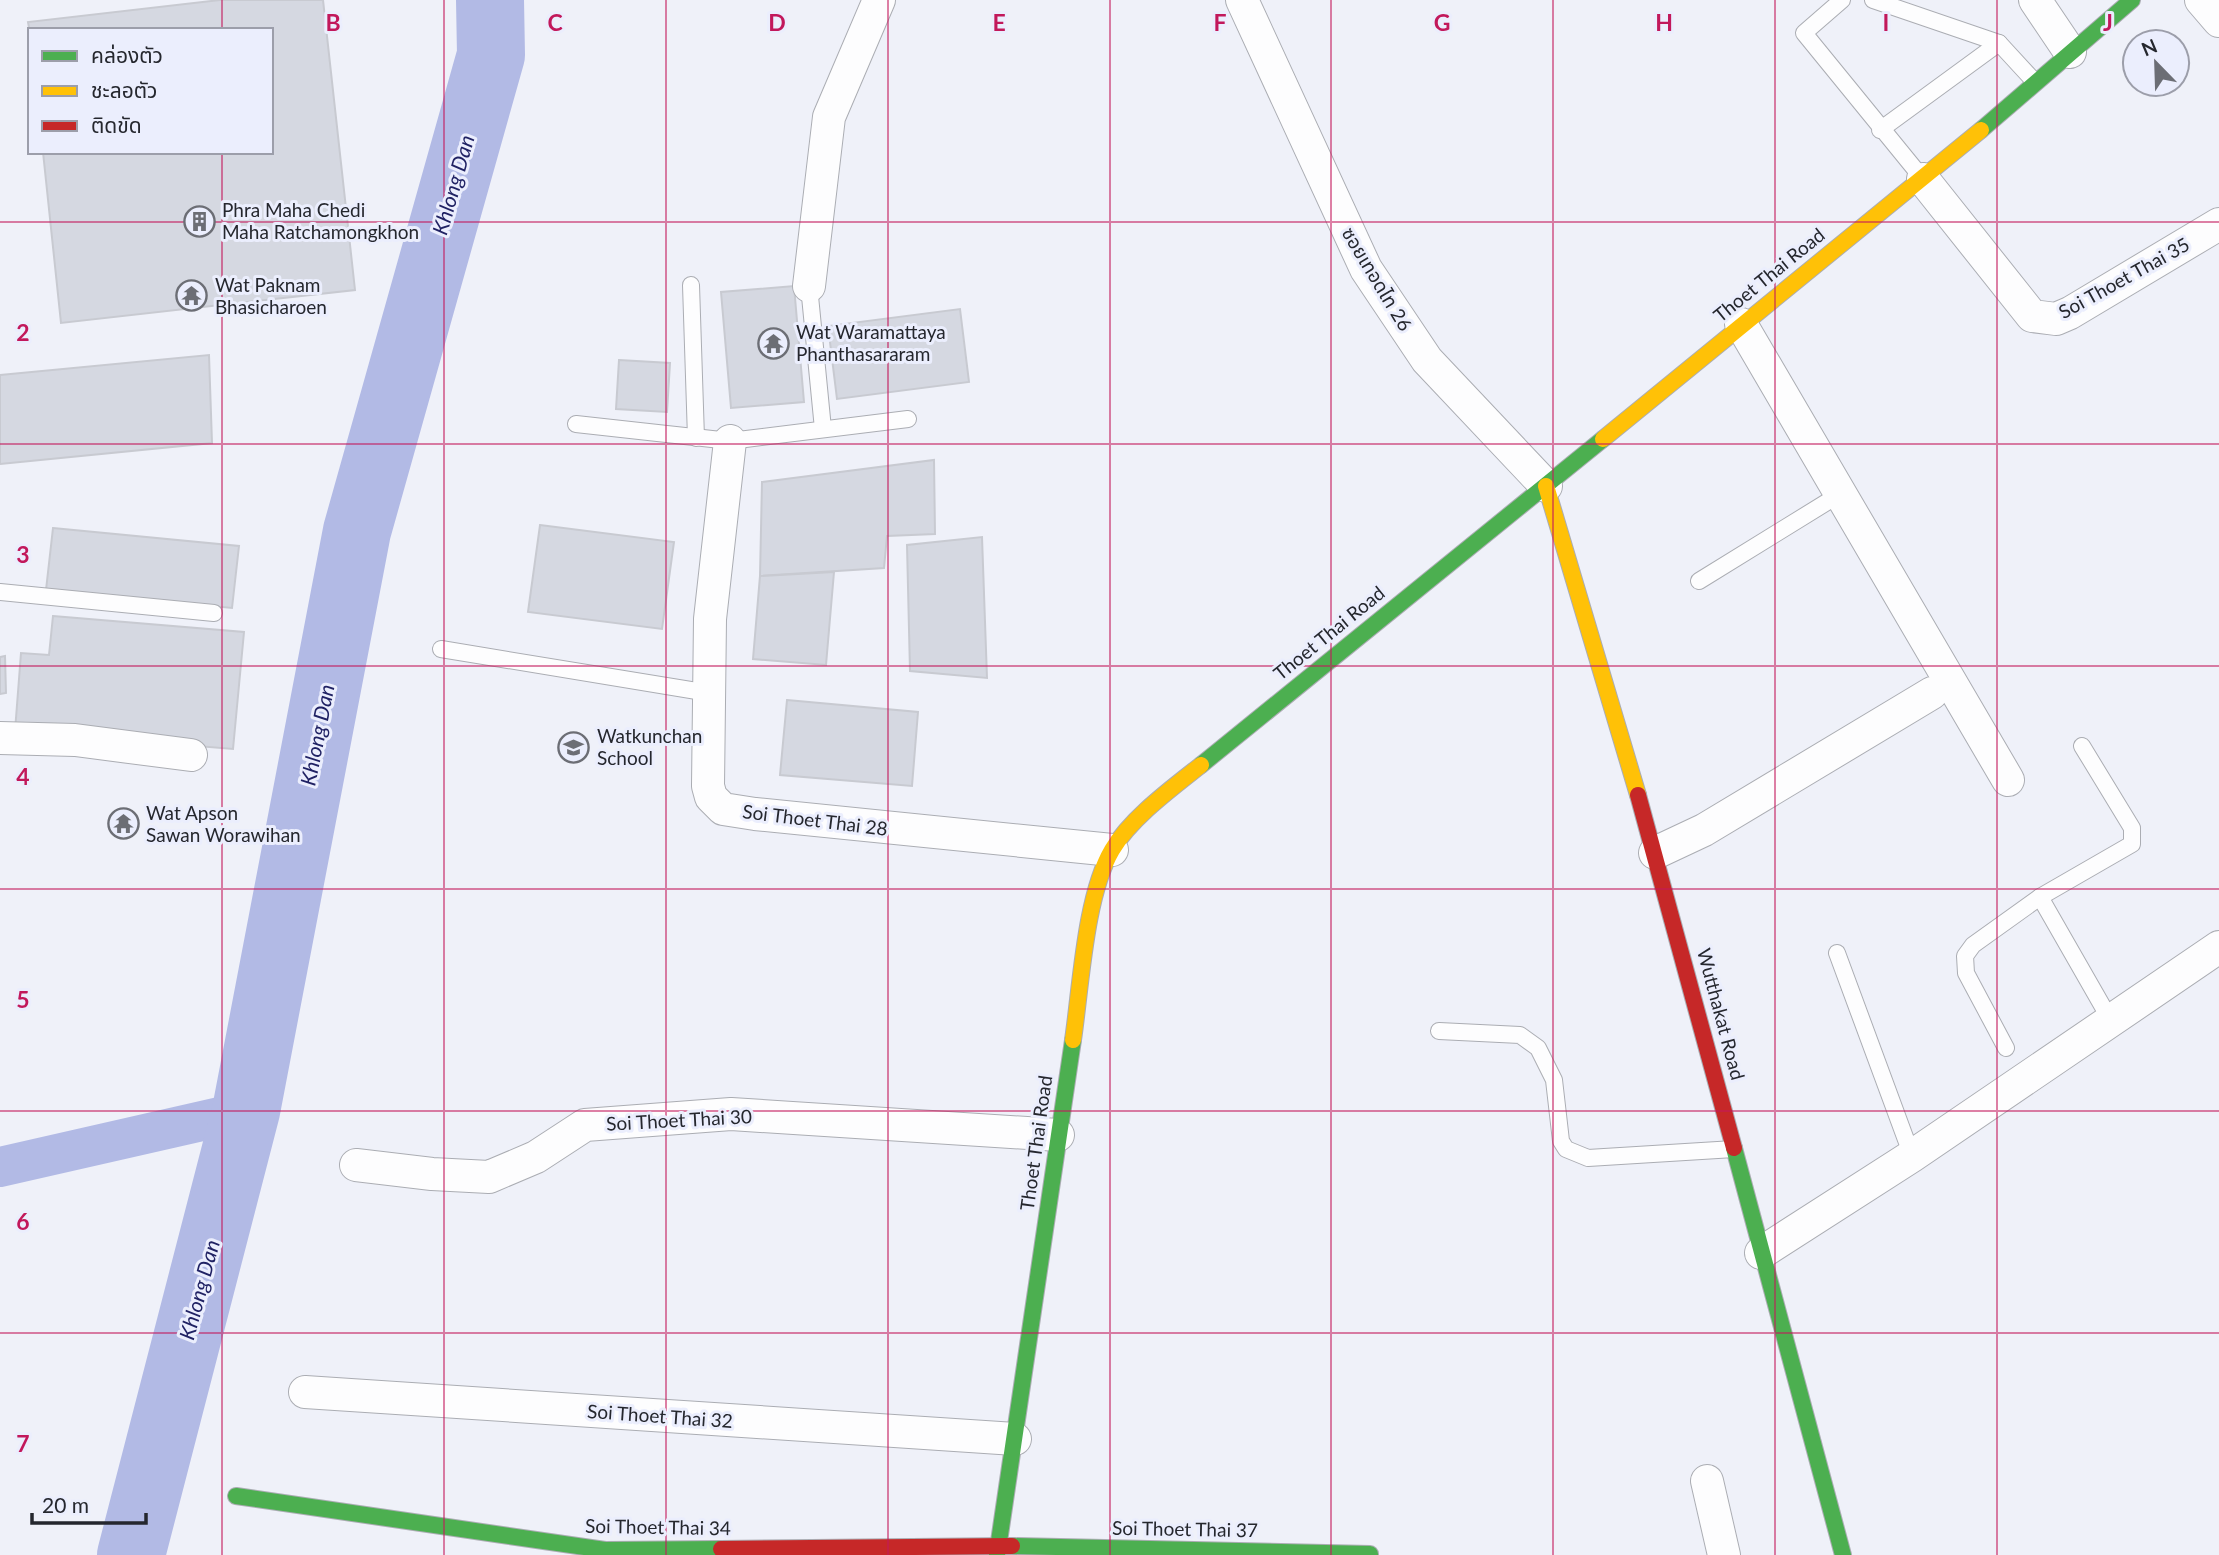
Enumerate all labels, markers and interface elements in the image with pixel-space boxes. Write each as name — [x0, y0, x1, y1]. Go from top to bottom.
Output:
text: B — [325, 8, 341, 36]
text: C — [547, 8, 563, 36]
text: D — [768, 8, 786, 36]
text: E — [992, 8, 1006, 36]
text: F — [1213, 8, 1227, 36]
text: G — [1434, 8, 1450, 36]
text: H — [1655, 8, 1673, 36]
text: I — [1883, 8, 1889, 36]
text: J — [2103, 8, 2113, 36]
legend — [28, 28, 273, 154]
north arrow — [2121, 28, 2191, 98]
text: N — [2138, 33, 2160, 60]
text: คล่องตัว — [91, 42, 163, 67]
text: ชะลอตัว — [91, 77, 157, 102]
text: ติดขัด — [91, 112, 142, 137]
water label: Khlong Dan — [426, 132, 479, 237]
place label: Phra Maha Chedi Maha Ratchamongkhon — [222, 198, 419, 243]
building icon: Phra Maha Chedi Maha Ratchamongkhon — [182, 204, 216, 238]
street label: ซอยเทอดไท 26 — [1337, 223, 1417, 335]
street label: Thoet Thai Road — [1709, 223, 1829, 326]
street label: Soi Thoet Thai 35 — [2054, 232, 2193, 323]
place label: Wat Paknam Bhasicharoen — [215, 273, 327, 318]
temple icon: Wat Paknam Bhasicharoen — [175, 279, 209, 313]
text: 2 — [16, 318, 30, 346]
place label: Wat Waramattaya Phanthasararam — [796, 320, 946, 365]
temple icon: Wat Waramattaya Phanthasararam — [756, 326, 790, 360]
text: 3 — [16, 540, 30, 568]
street label: Thoet Thai Road — [1269, 581, 1389, 684]
water label: Khlong Dan — [294, 682, 339, 787]
place label: Watkunchan School — [597, 724, 702, 769]
school or university icon: Watkunchan School — [557, 730, 591, 764]
text: 4 — [16, 762, 30, 790]
street label: Soi Thoet Thai 28 — [741, 799, 889, 840]
place label: Wat Apson Sawan Worawihan — [146, 801, 301, 846]
temple icon: Wat Apson Sawan Worawihan — [106, 807, 140, 841]
street label: Wutthakat Road — [1693, 946, 1750, 1082]
text: 5 — [16, 985, 30, 1013]
street label: Thoet Thai Road — [1015, 1074, 1056, 1212]
street label: Soi Thoet Thai 30 — [605, 1104, 752, 1135]
text: 6 — [16, 1207, 30, 1235]
water label: Khlong Dan — [173, 1237, 224, 1342]
street label: Soi Thoet Thai 32 — [586, 1399, 734, 1432]
text: 7 — [16, 1429, 30, 1457]
scale bar — [32, 1482, 145, 1526]
text: 20 m — [42, 1492, 89, 1517]
street label: Soi Thoet Thai 34 — [585, 1514, 731, 1539]
street label: Soi Thoet Thai 37 — [1112, 1516, 1258, 1541]

